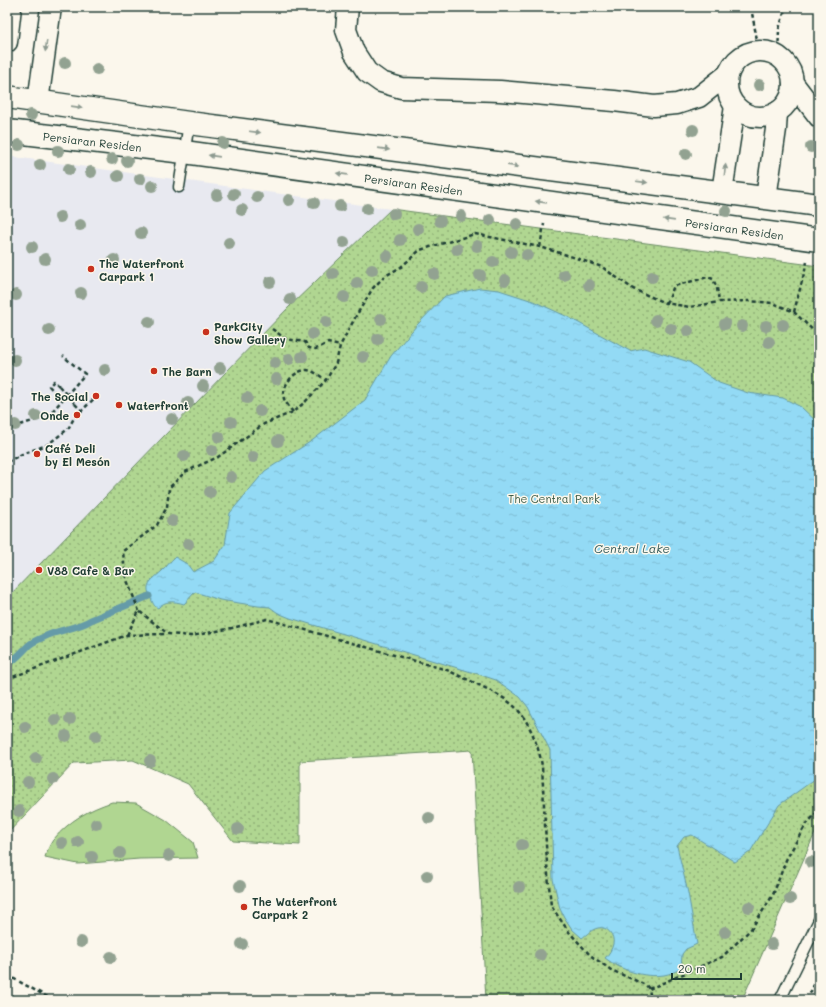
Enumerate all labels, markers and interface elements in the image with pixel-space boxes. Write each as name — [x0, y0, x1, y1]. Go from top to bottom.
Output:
one-way arrow — [43, 40, 49, 52]
one-way arrow — [71, 104, 83, 110]
street label: Persiaran Residen — [42, 128, 143, 154]
one-way arrow — [249, 129, 261, 135]
one-way arrow — [378, 146, 390, 152]
one-way arrow — [208, 153, 220, 159]
one-way arrow — [507, 163, 519, 169]
one-way arrow — [722, 164, 728, 176]
street label: Persiaran Residen — [363, 170, 464, 198]
one-way arrow — [336, 171, 349, 177]
one-way arrow — [636, 179, 648, 185]
one-way arrow — [534, 199, 547, 205]
street label: Persiaran Residen — [684, 214, 785, 243]
one-way arrow — [663, 216, 675, 223]
place label: The Waterfront Carpark 1 — [99, 256, 184, 284]
marker: The Waterfront Carpark 1 — [86, 264, 96, 274]
place label: ParkCity Show Gallery — [214, 319, 286, 347]
marker: ParkCity Show Gallery — [201, 327, 211, 337]
place label: The Barn — [162, 364, 212, 379]
marker: The Barn — [149, 366, 159, 376]
place label: The Social — [31, 389, 88, 404]
marker: The Social — [91, 391, 101, 401]
place label: Waterfront — [127, 398, 189, 413]
marker: Waterfront — [114, 400, 124, 410]
place label: Onde — [40, 408, 69, 423]
marker: Onde — [72, 410, 82, 420]
place label: Café Deli by El Mesón — [45, 441, 110, 469]
marker: Café Deli by El Mesón — [32, 449, 42, 459]
park label: The Central Park — [508, 491, 600, 506]
water label: Central Lake — [594, 540, 670, 556]
place label: V88 Cafe & Bar — [47, 563, 134, 578]
marker: V88 Cafe & Bar — [34, 565, 44, 575]
place label: The Waterfront Carpark 2 — [252, 894, 337, 922]
marker: The Waterfront Carpark 2 — [239, 902, 249, 912]
scale bar — [672, 955, 741, 981]
text: 20 m — [678, 960, 706, 976]

